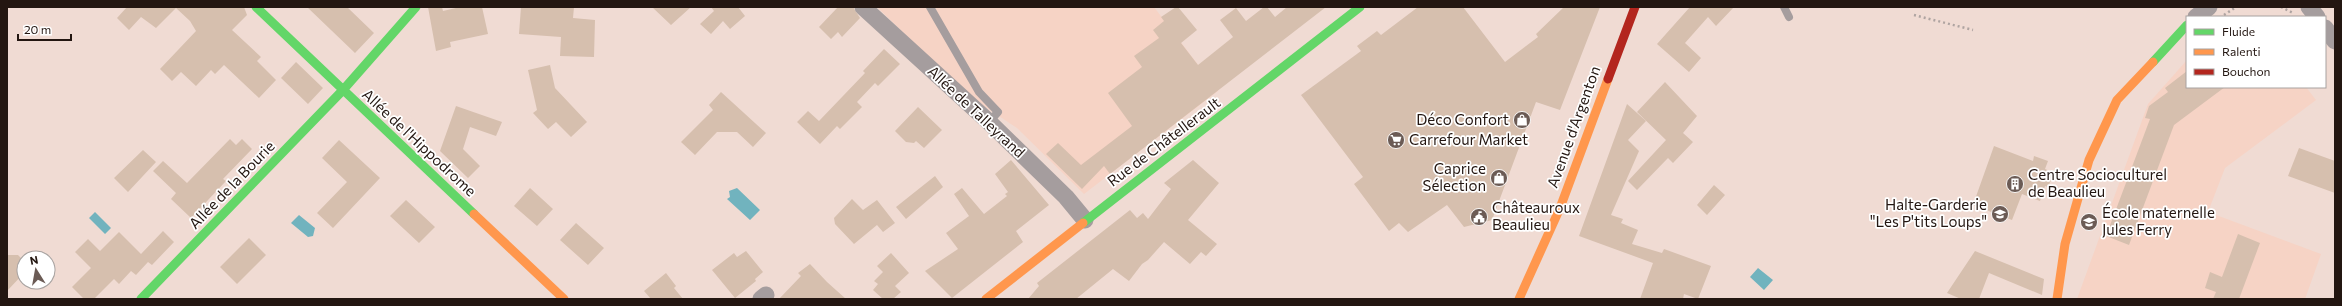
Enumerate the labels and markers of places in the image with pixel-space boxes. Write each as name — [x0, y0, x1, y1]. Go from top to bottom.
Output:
place label: Déco Confort — [1416, 110, 1509, 128]
shop icon: Déco Confort — [1512, 110, 1532, 130]
supermarket icon: Carrefour Market — [1386, 130, 1406, 150]
place label: Carrefour Market — [1409, 130, 1528, 148]
place label: Caprice Sélection — [1423, 159, 1486, 194]
place label: Centre Socioculturel de Beaulieu — [2028, 165, 2167, 200]
shop icon: Caprice Sélection — [1489, 168, 1509, 188]
building icon: Centre Socioculturel de Beaulieu — [2005, 174, 2025, 194]
place label: Halte-Garderie "Les P'tits Loups" — [1870, 195, 1987, 230]
place label: Châteauroux Beaulieu — [1492, 198, 1580, 233]
place label: École maternelle Jules Ferry — [2102, 202, 2215, 238]
school or university icon: Halte-Garderie "Les P'tits Loups" — [1990, 204, 2010, 224]
public building icon: Châteauroux Beaulieu — [1469, 207, 1489, 227]
school or university icon: École maternelle Jules Ferry — [2079, 212, 2099, 232]

